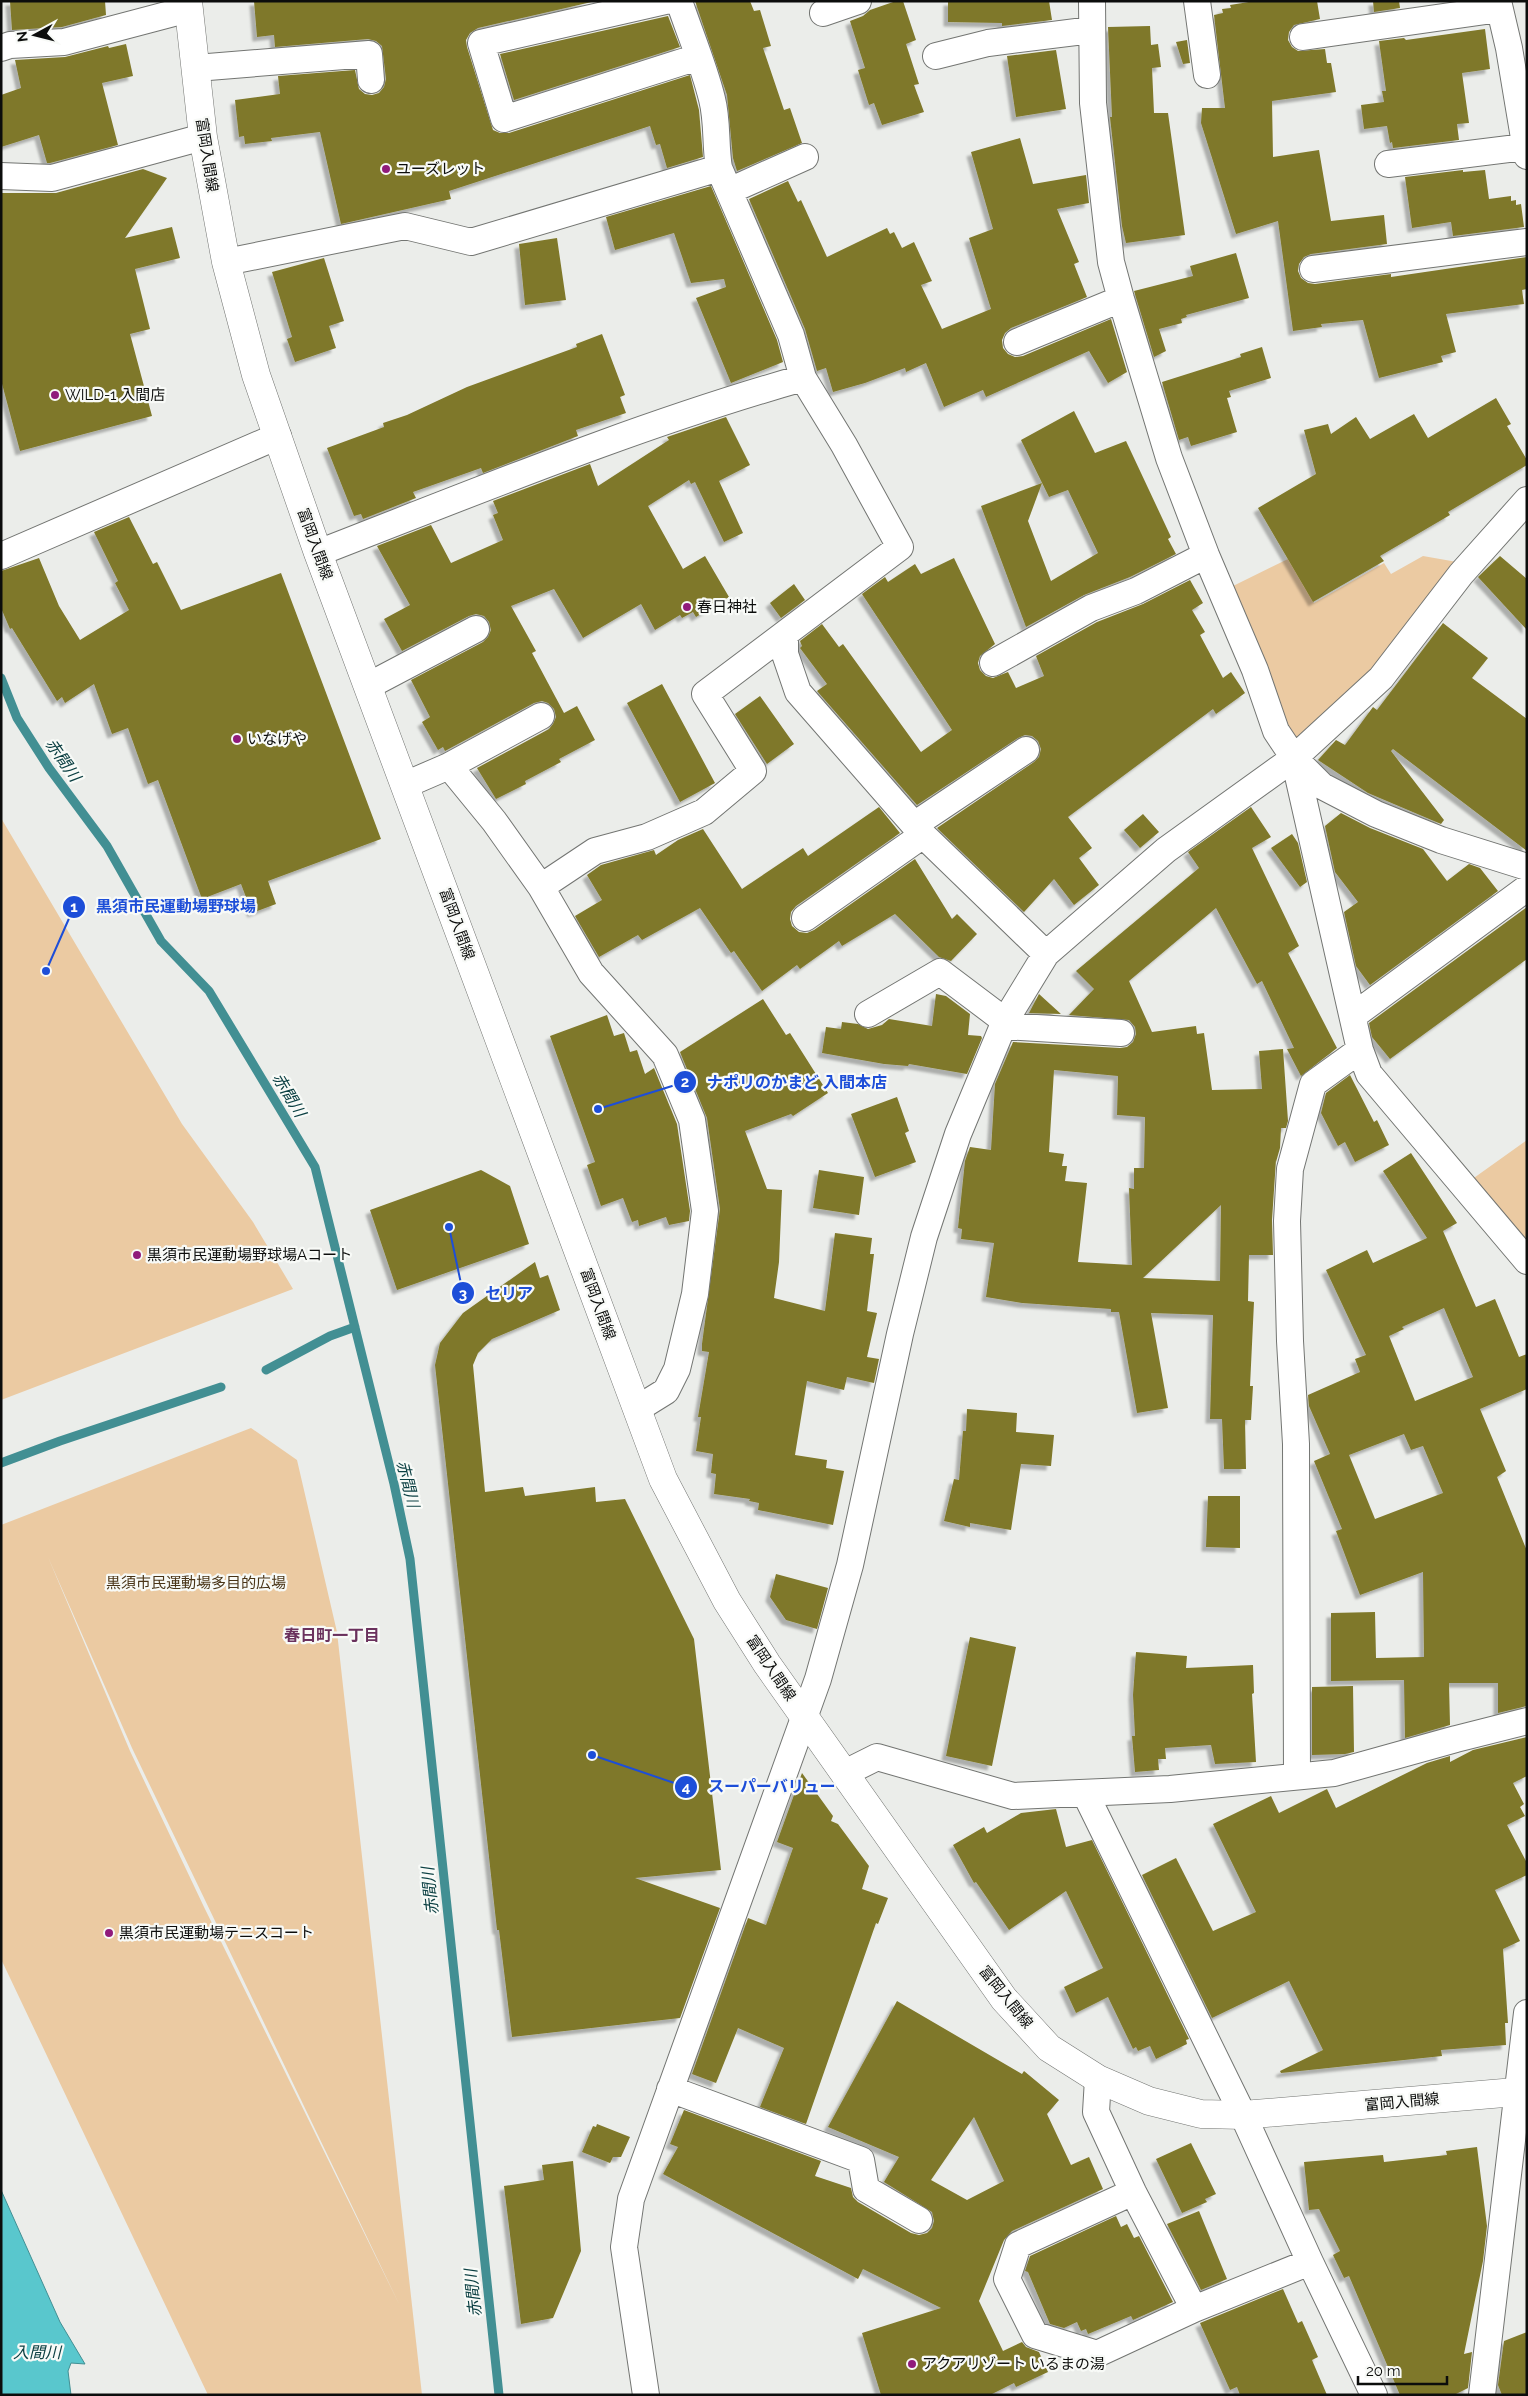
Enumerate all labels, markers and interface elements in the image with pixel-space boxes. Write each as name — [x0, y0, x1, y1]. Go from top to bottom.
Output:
north arrow — [10, 10, 60, 60]
text: N — [14, 30, 31, 43]
street label: 富岡入間線 — [192, 117, 222, 193]
place label: ユーズレット — [396, 160, 485, 178]
marker: ユーズレット — [380, 163, 392, 175]
place label: WILD-1 入間店 — [65, 386, 165, 404]
marker: WILD-1 入間店 — [49, 389, 61, 401]
street label: 富岡入間線 — [294, 506, 336, 582]
place label: 春日神社 — [697, 598, 757, 616]
marker: 春日神社 — [681, 601, 693, 613]
place label: いなげや — [247, 730, 307, 748]
marker: いなげや — [231, 733, 243, 745]
water label: 赤間川 — [41, 735, 86, 787]
street label: 富岡入間線 — [436, 886, 478, 962]
callout: 黒須市民運動場野球場 — [61, 891, 266, 922]
text: 黒須市民運動場野球場 — [96, 897, 256, 916]
text: 1 — [70, 898, 78, 916]
callout: ナポリのかまど 入間本店 — [672, 1066, 897, 1097]
water label: 赤間川 — [268, 1070, 311, 1122]
text: 2 — [681, 1073, 689, 1091]
text: ナポリのかまど 入間本店 — [707, 1073, 887, 1092]
place label: 黒須市民運動場野球場Aコート — [147, 1246, 352, 1264]
marker: 黒須市民運動場野球場Aコート — [131, 1249, 143, 1261]
street label: 富岡入間線 — [577, 1266, 619, 1342]
callout: セリア — [450, 1278, 543, 1309]
text: セリア — [485, 1284, 533, 1303]
text: 3 — [459, 1285, 467, 1303]
water label: 赤間川 — [393, 1458, 424, 1512]
park label: 黒須市民運動場多目的広場 — [106, 1574, 286, 1592]
district label: 春日町一丁目 — [284, 1626, 380, 1645]
street label: 富岡入間線 — [743, 1632, 799, 1704]
callout: スーパーバリュー — [673, 1771, 846, 1802]
text: スーパーバリュー — [708, 1777, 836, 1796]
text: 4 — [682, 1778, 691, 1796]
water label: 赤間川 — [418, 1864, 442, 1916]
place label: 黒須市民運動場テニスコート — [119, 1924, 314, 1942]
marker: 黒須市民運動場テニスコート — [103, 1927, 115, 1939]
street label: 富岡入間線 — [975, 1962, 1037, 2032]
street label: 富岡入間線 — [1364, 2090, 1440, 2114]
water label: 赤間川 — [461, 2266, 485, 2318]
water label: 入間川 — [13, 2343, 63, 2362]
scale bar — [1358, 2354, 1447, 2386]
place label: アクアリゾート いるまの湯 — [922, 2355, 1105, 2373]
marker: アクアリゾート いるまの湯 — [906, 2358, 918, 2370]
text: 20 m — [1366, 2362, 1401, 2380]

